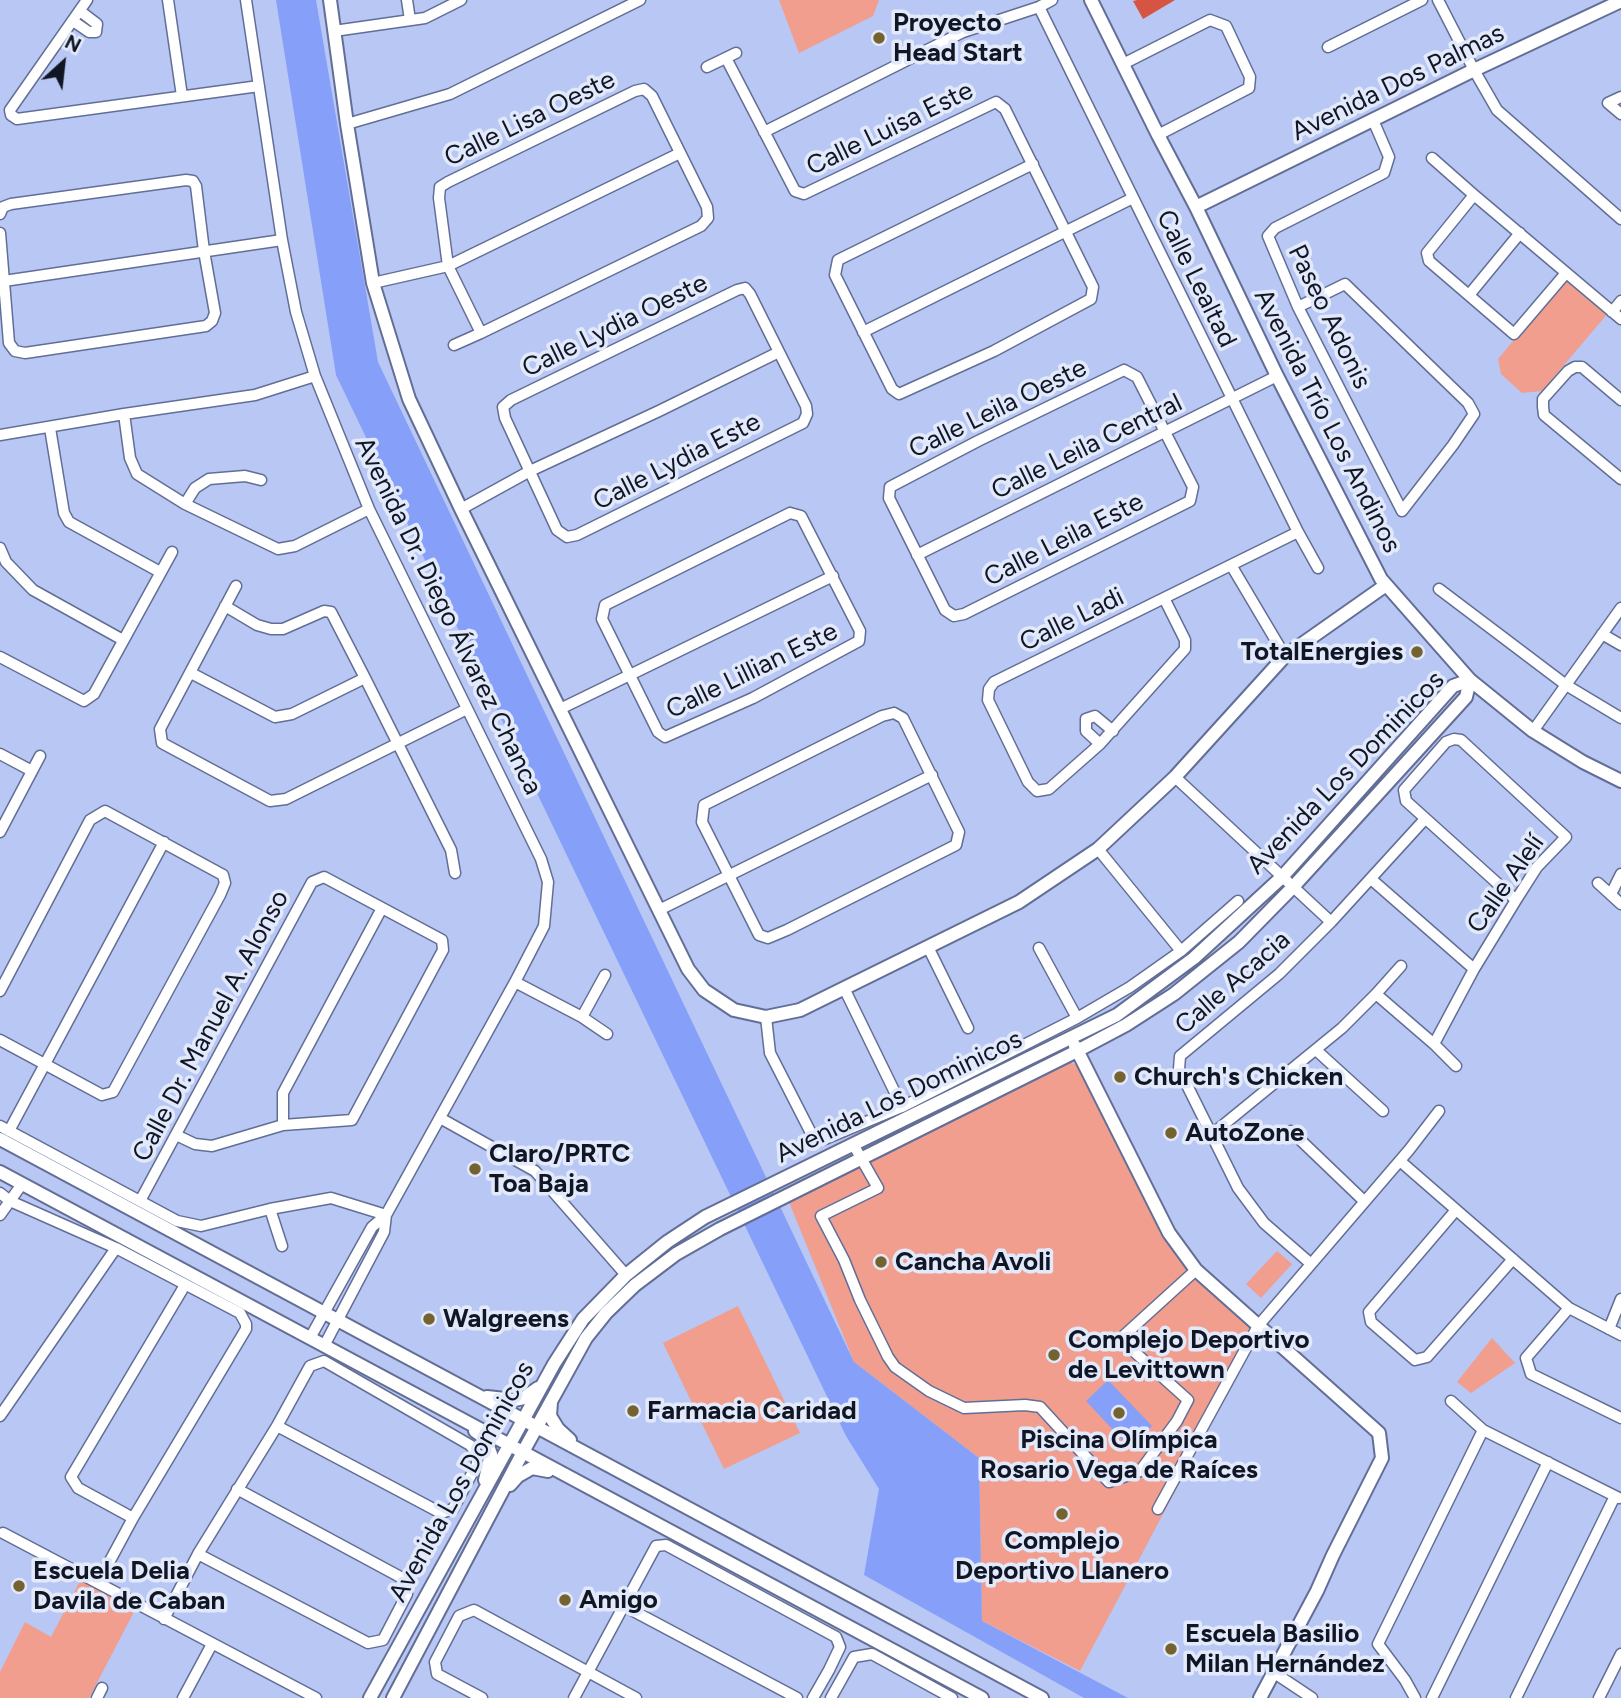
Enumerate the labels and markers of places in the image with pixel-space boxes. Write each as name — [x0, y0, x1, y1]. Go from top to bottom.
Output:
place label: Proyecto Head Start — [893, 7, 1023, 68]
marker: Proyecto Head Start — [871, 30, 887, 46]
place label: TotalEnergies — [1241, 636, 1403, 668]
marker: TotalEnergies — [1409, 644, 1425, 660]
place label: Church's Chicken — [1134, 1061, 1343, 1093]
marker: Church's Chicken — [1112, 1069, 1128, 1085]
place label: AutoZone — [1185, 1117, 1304, 1149]
marker: AutoZone — [1163, 1125, 1179, 1141]
place label: Claro/PRTC Toa Baja — [489, 1138, 630, 1200]
marker: Claro/PRTC Toa Baja — [467, 1161, 483, 1177]
place label: Cancha Avoli — [895, 1246, 1051, 1278]
marker: Cancha Avoli — [873, 1254, 889, 1270]
place label: Walgreens — [443, 1303, 569, 1335]
marker: Walgreens — [421, 1311, 437, 1327]
place label: Complejo Deportivo de Levittown — [1068, 1324, 1310, 1386]
marker: Complejo Deportivo de Levittown — [1046, 1347, 1062, 1363]
place label: Farmacia Caridad — [647, 1395, 857, 1427]
marker: Farmacia Caridad — [625, 1403, 641, 1419]
marker: Piscina Olímpica Rosario Vega de Raíces — [1111, 1405, 1127, 1421]
place label: Piscina Olímpica Rosario Vega de Raíces — [980, 1424, 1258, 1486]
marker: Complejo Deportivo Llanero — [1054, 1506, 1070, 1522]
place label: Complejo Deportivo Llanero — [955, 1525, 1169, 1586]
place label: Escuela Delia Davila de Caban — [33, 1555, 225, 1616]
marker: Escuela Delia Davila de Caban — [11, 1578, 27, 1594]
place label: Amigo — [579, 1584, 658, 1616]
marker: Amigo — [557, 1592, 573, 1608]
place label: Escuela Basilio Milan Hernández — [1185, 1618, 1385, 1680]
marker: Escuela Basilio Milan Hernández — [1163, 1641, 1179, 1657]

